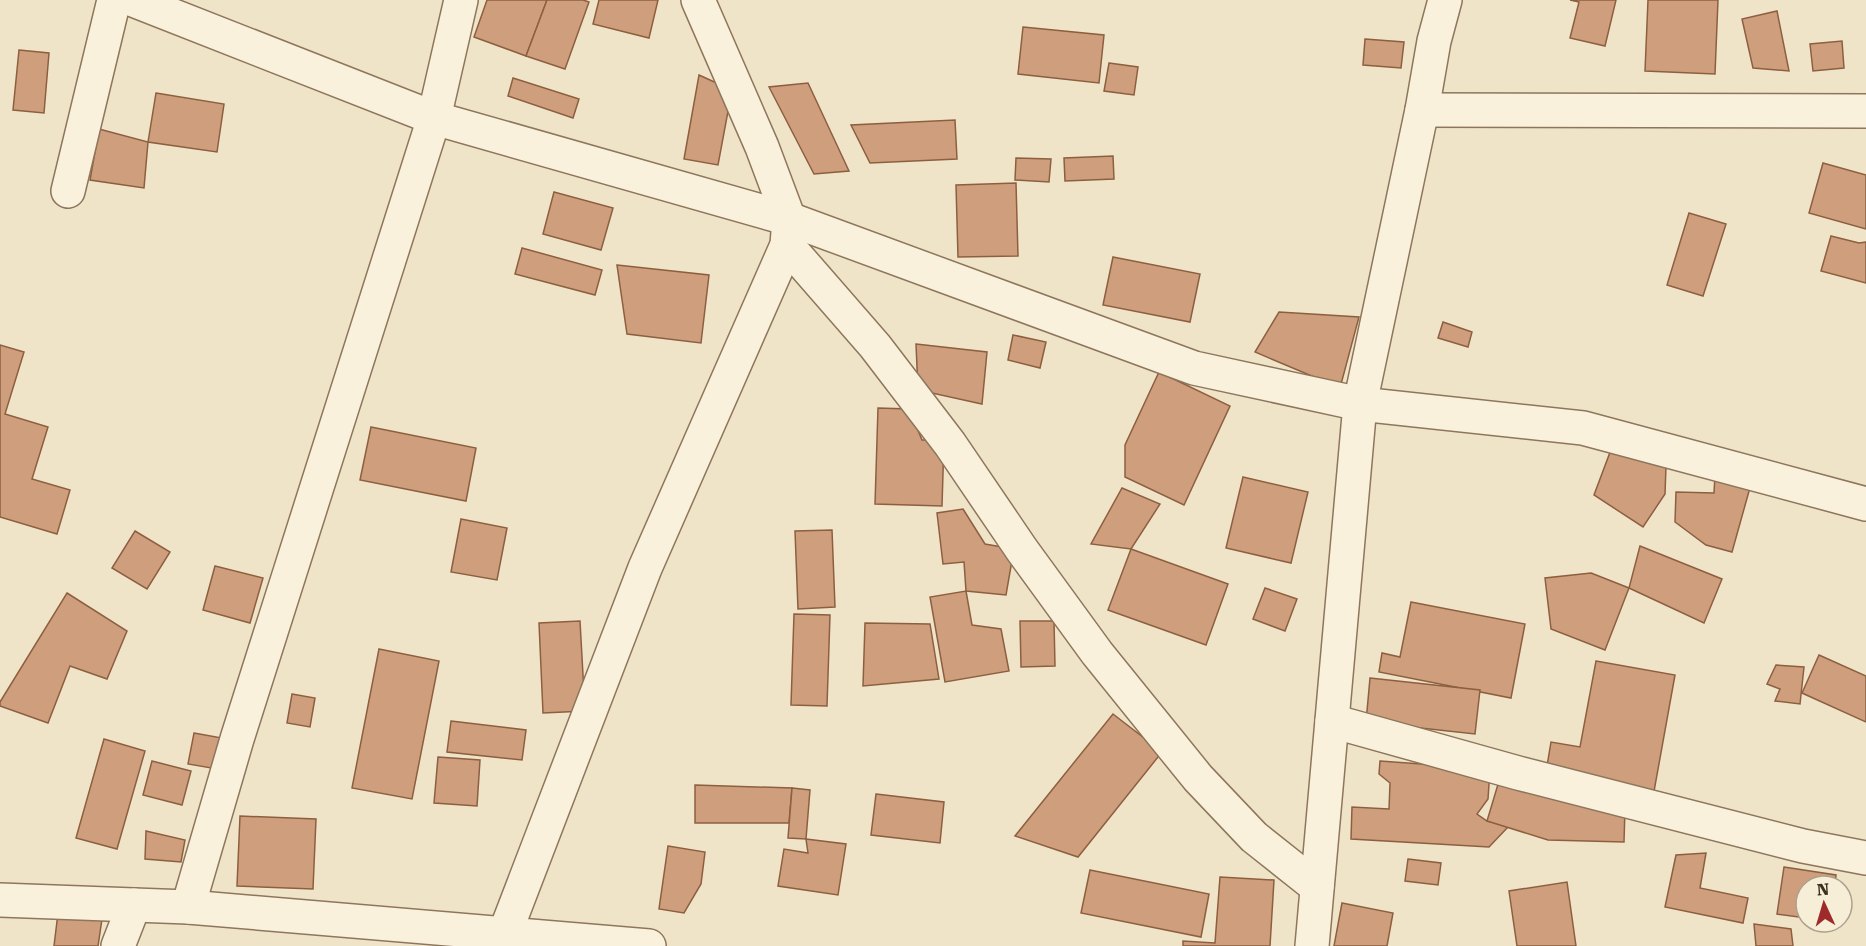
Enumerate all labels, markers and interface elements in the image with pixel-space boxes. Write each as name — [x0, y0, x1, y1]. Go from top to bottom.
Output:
north arrow — [1794, 874, 1854, 934]
text: N — [1816, 880, 1830, 899]

